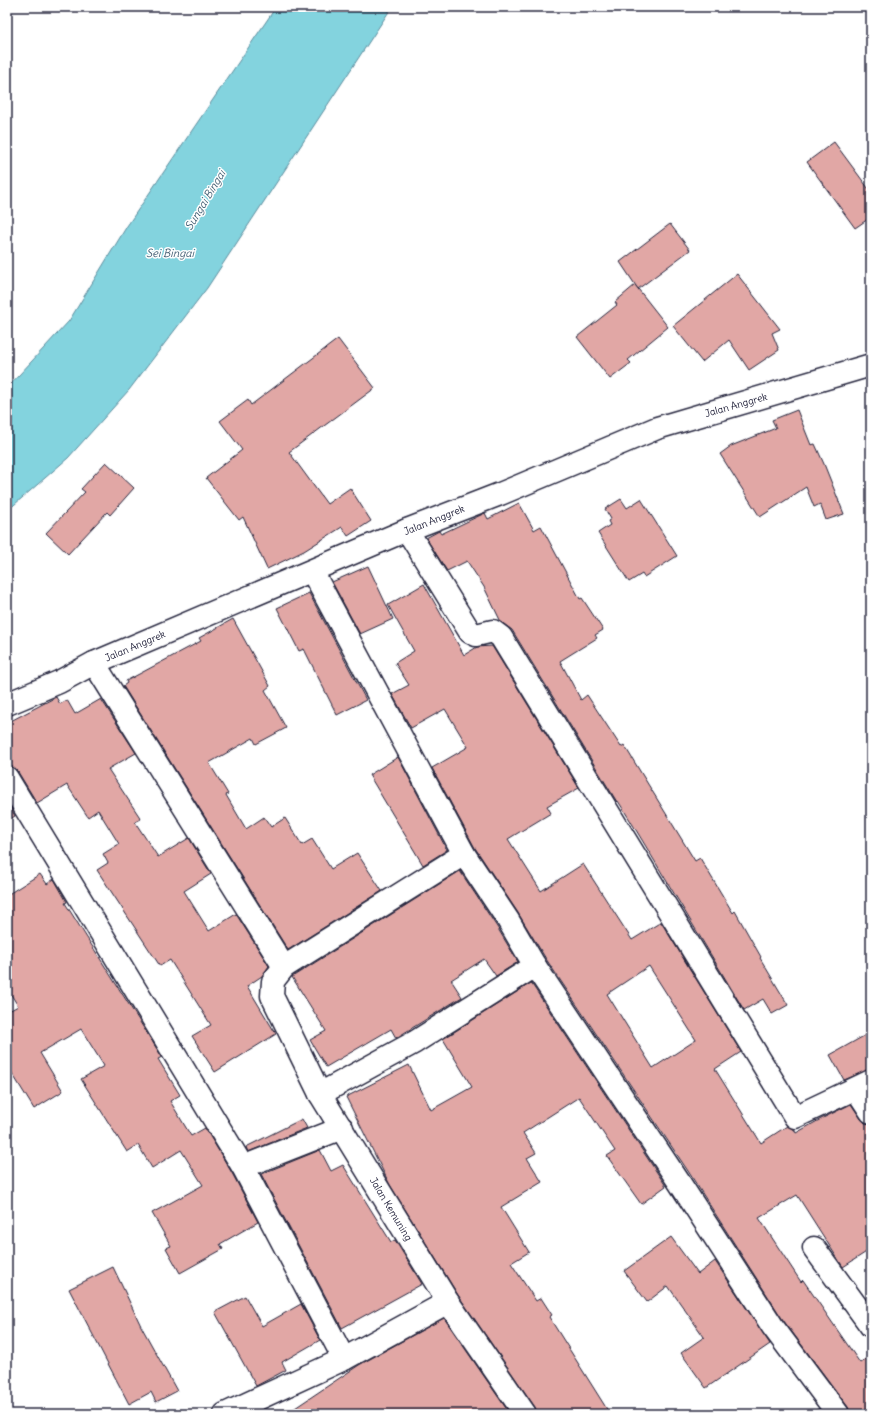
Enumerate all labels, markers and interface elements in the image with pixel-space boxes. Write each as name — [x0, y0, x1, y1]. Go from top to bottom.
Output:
water label: Sungai Bingai — [182, 166, 229, 232]
water label: Sei Bingai — [146, 246, 196, 260]
street label: Jalan Anggrek — [703, 390, 769, 420]
street label: Jalan Anggrek — [402, 502, 466, 538]
street label: Jalan Anggrek — [103, 627, 167, 665]
street label: Jalan Kemuning — [367, 1175, 415, 1243]

